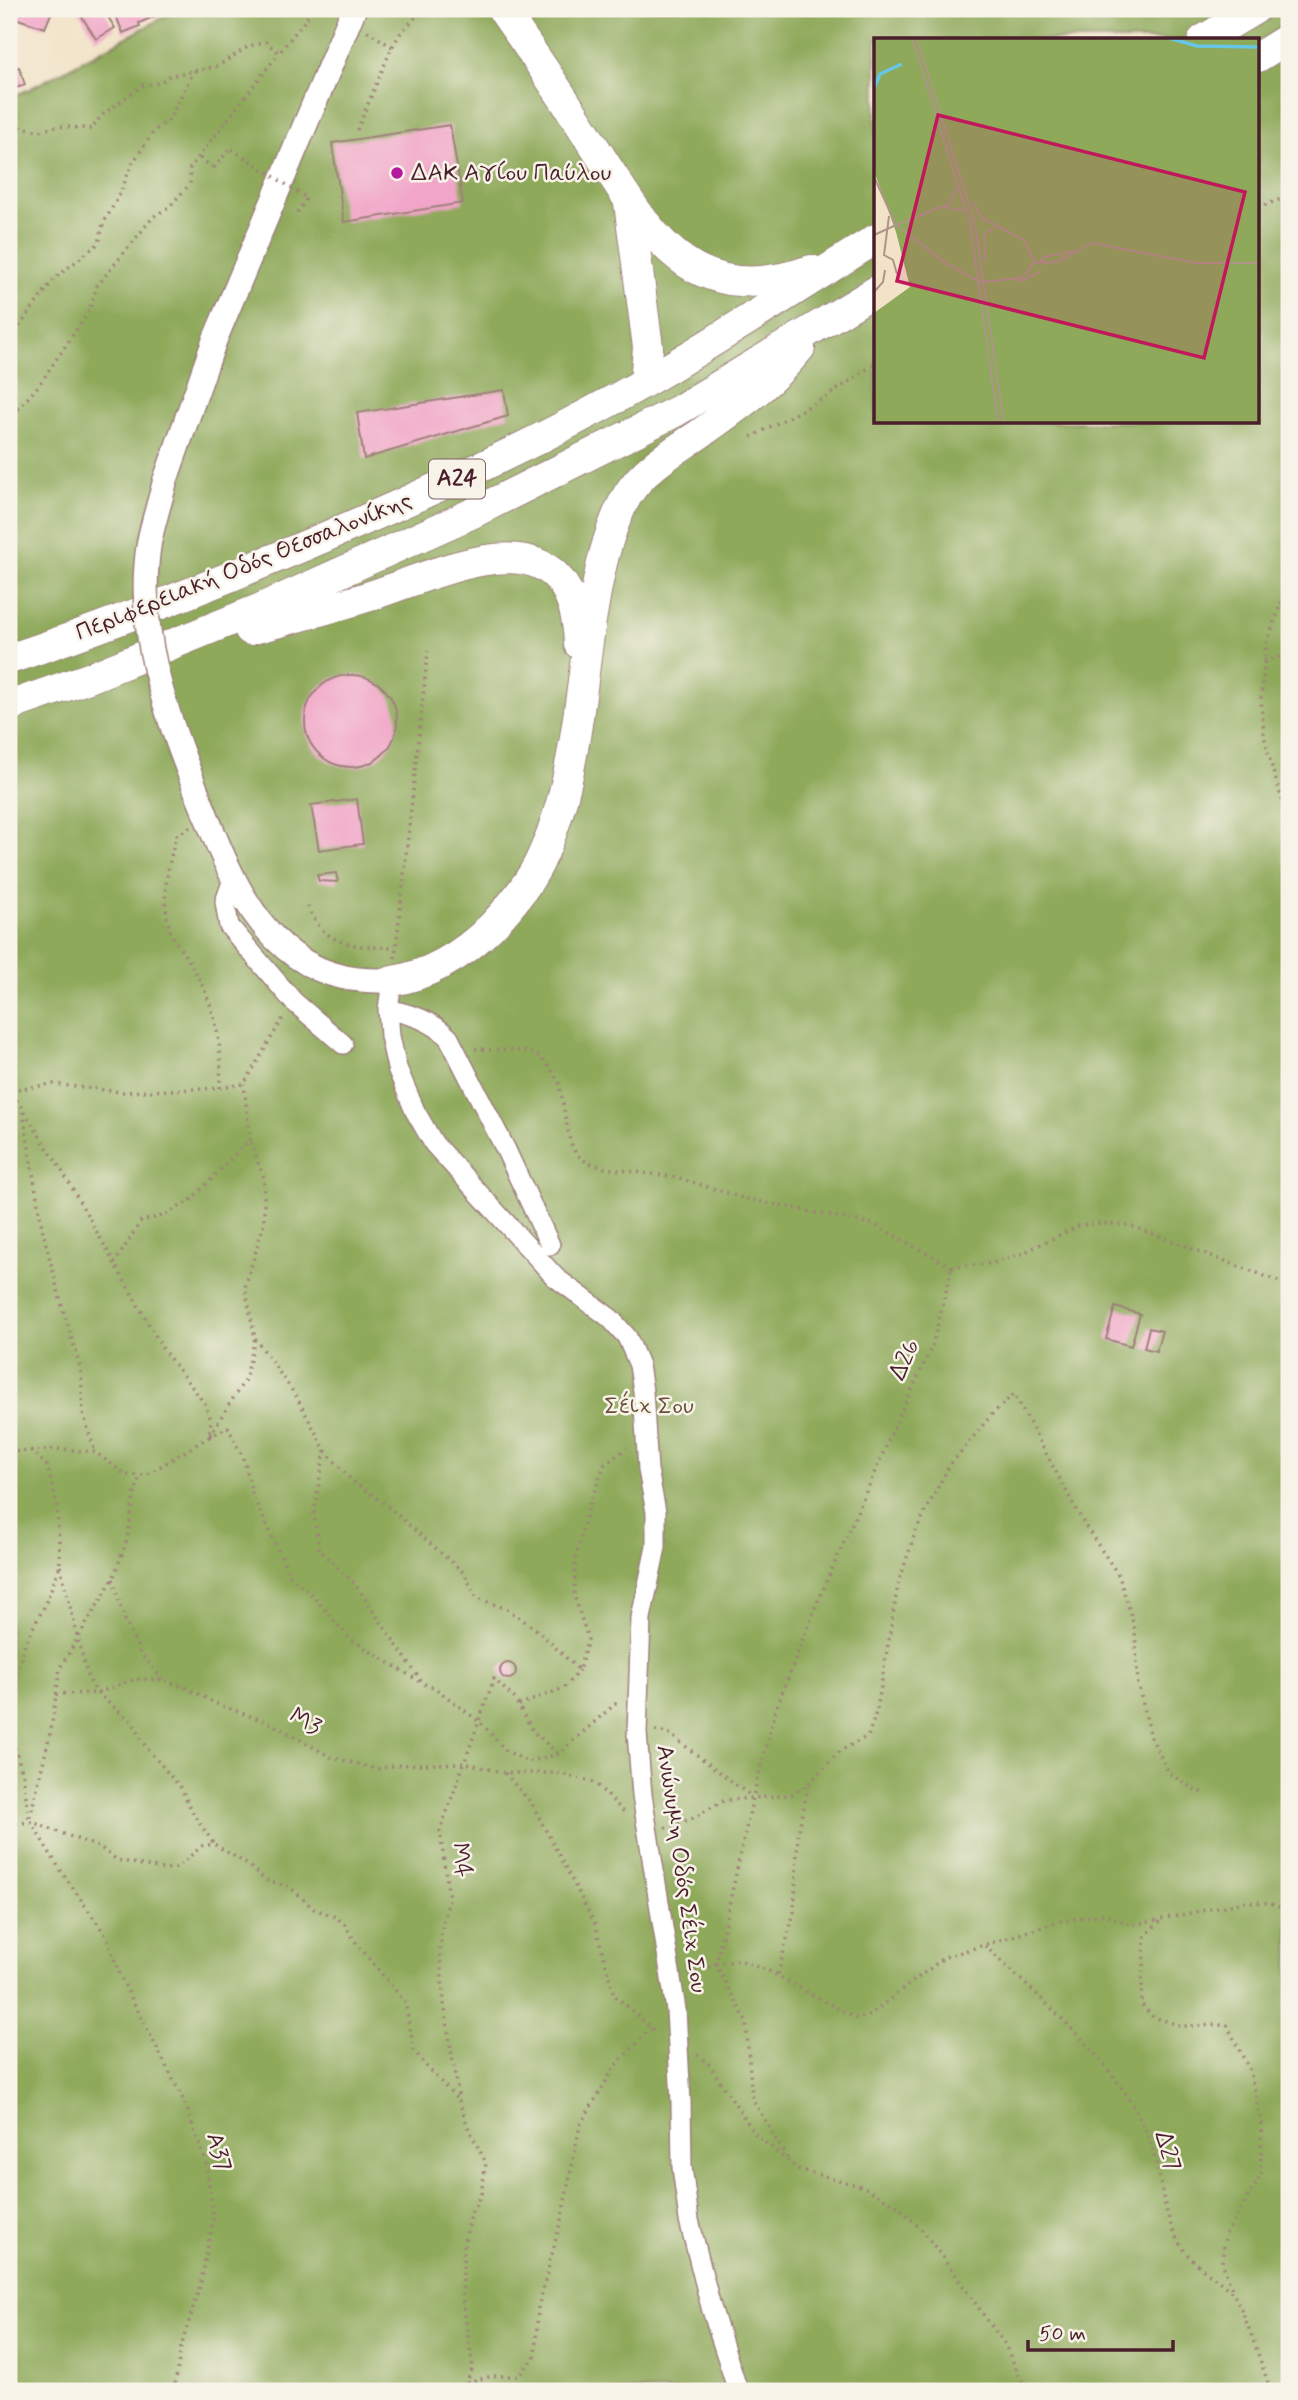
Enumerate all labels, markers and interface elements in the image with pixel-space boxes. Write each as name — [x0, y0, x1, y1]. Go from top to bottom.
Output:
inset map — [874, 38, 1260, 424]
place label: ΔΑΚ Αγίου Παύλου — [411, 158, 612, 189]
marker: ΔΑΚ Αγίου Παύλου — [389, 165, 405, 181]
road number: Α24 — [429, 460, 485, 499]
street label: Περιφερειακή Οδός Θεσσαλονίκης — [71, 485, 417, 649]
street label: Δ26 — [882, 1335, 928, 1385]
park label: Σέιχ Σου — [604, 1390, 694, 1422]
street label: M3 — [284, 1701, 327, 1743]
street label: Ανώνυμη Οδός Σέιχ Σου — [648, 1743, 715, 1995]
street label: M4 — [443, 1841, 479, 1879]
street label: Δ27 — [1147, 2127, 1187, 2175]
street label: Α37 — [198, 2129, 238, 2175]
scale bar — [1028, 2309, 1174, 2353]
text: 50 m — [1039, 2320, 1086, 2348]

